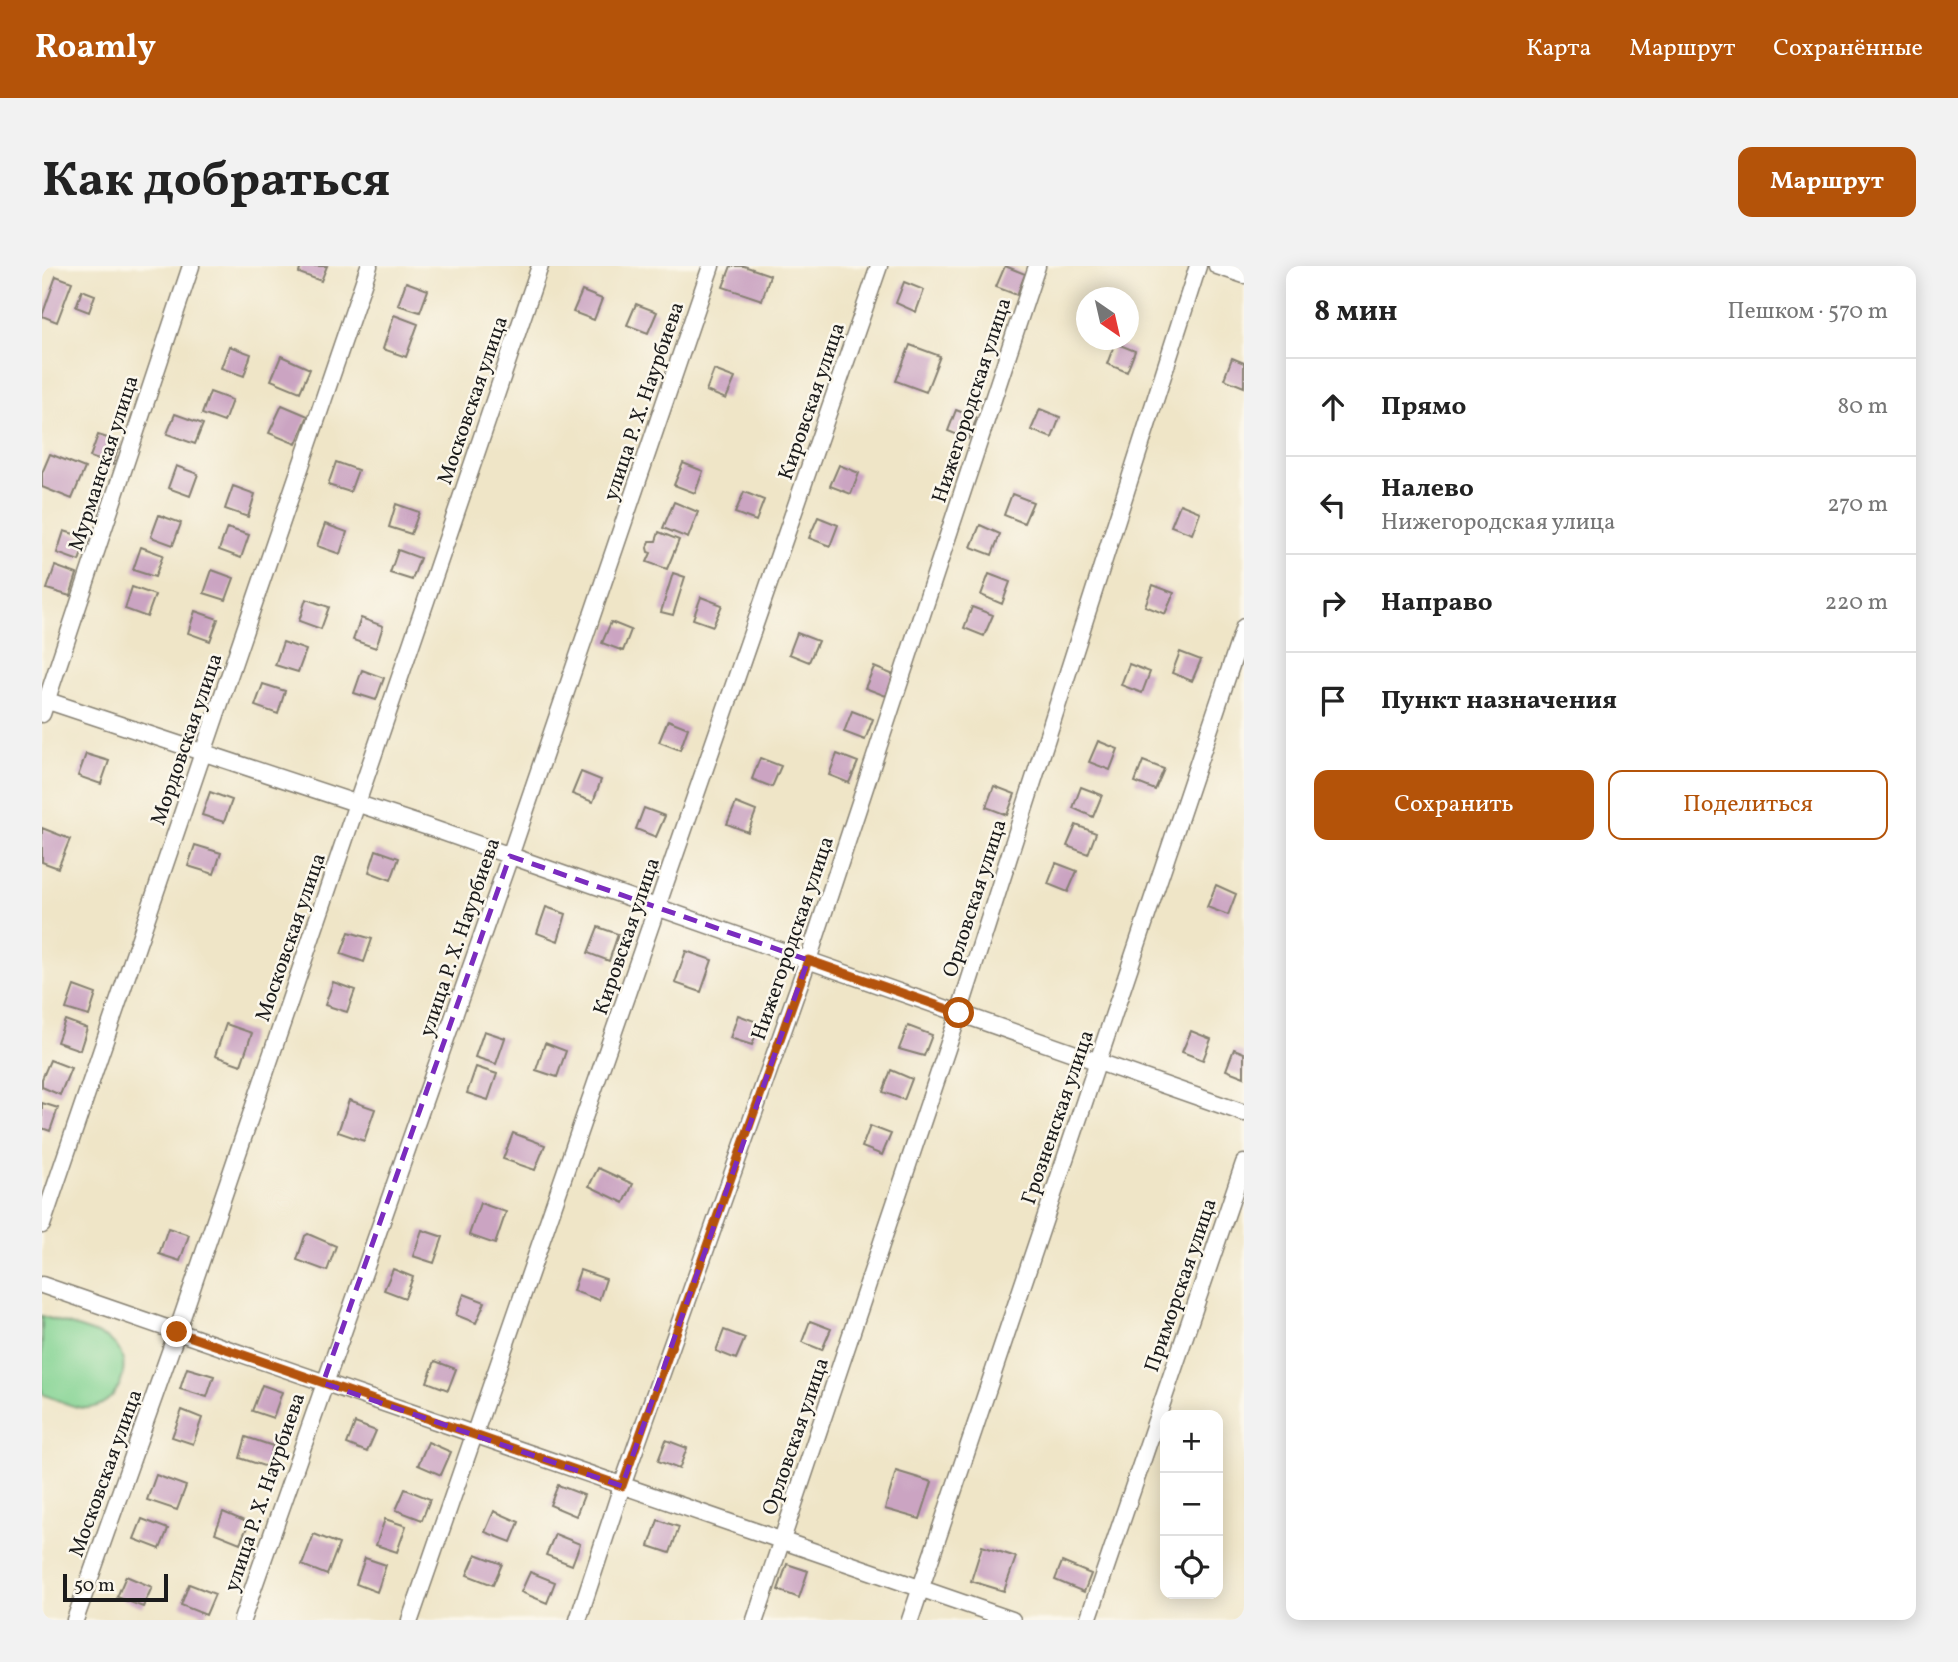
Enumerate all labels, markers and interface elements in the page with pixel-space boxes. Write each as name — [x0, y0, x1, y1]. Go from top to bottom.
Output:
text: Roamly — [35, 26, 156, 72]
text: Карта — [1526, 32, 1591, 66]
text: Маршрут — [1629, 32, 1735, 66]
text: Сохранённые — [1773, 32, 1923, 66]
button: Маршрут — [1738, 147, 1916, 217]
text: Как добраться — [42, 148, 390, 217]
north arrow — [1076, 287, 1139, 350]
text: 8 мин — [1314, 291, 1398, 333]
street label: Нижегородская улица — [926, 294, 1019, 507]
text: Пешком · 570 m — [1728, 296, 1888, 328]
street label: улица Р. Х. Наурбиева — [597, 298, 692, 505]
street label: Московская улица — [431, 312, 516, 489]
street label: Кировская улица — [772, 319, 853, 484]
street label: Мурманская улица — [62, 372, 147, 555]
icon: ahead — [1314, 388, 1352, 426]
text: Прямо — [1381, 389, 1466, 425]
text: 80 m — [1838, 391, 1888, 423]
text: Налево — [1381, 471, 1474, 507]
icon: left — [1314, 486, 1352, 524]
text: 270 m — [1827, 489, 1888, 521]
text: Нижегородская улица — [1381, 507, 1616, 539]
icon: right — [1314, 584, 1352, 622]
text: Направо — [1381, 585, 1493, 621]
text: 220 m — [1825, 587, 1888, 619]
street label: Мордовская улица — [144, 650, 230, 829]
icon: arrive — [1314, 682, 1352, 720]
text: Пункт назначения — [1381, 683, 1617, 719]
button: Сохранить — [1314, 770, 1594, 840]
button: Поделиться — [1608, 770, 1888, 840]
street label: Орловская улица — [936, 816, 1015, 981]
street label: Нижегородская улица — [745, 833, 842, 1044]
street label: улица Р. Х. Наурбиева — [413, 834, 508, 1041]
street label: Московская улица — [249, 849, 334, 1026]
street label: Кировская улица — [587, 854, 668, 1019]
route start — [943, 997, 974, 1028]
street label: Грозненская улица — [1015, 1026, 1102, 1209]
street label: Приморская улица — [1138, 1195, 1225, 1376]
route end — [161, 1316, 192, 1347]
street label: Орловская улица — [756, 1354, 837, 1519]
street label: Московская улица — [63, 1386, 150, 1561]
street label: улица Р. Х. Наурбиева — [218, 1389, 313, 1596]
map controls — [1160, 1410, 1223, 1599]
button: + — [1160, 1410, 1223, 1473]
button: − — [1160, 1473, 1223, 1536]
button: locate — [1160, 1536, 1223, 1599]
scale bar — [63, 1571, 168, 1603]
text: 50 m — [74, 1573, 115, 1599]

